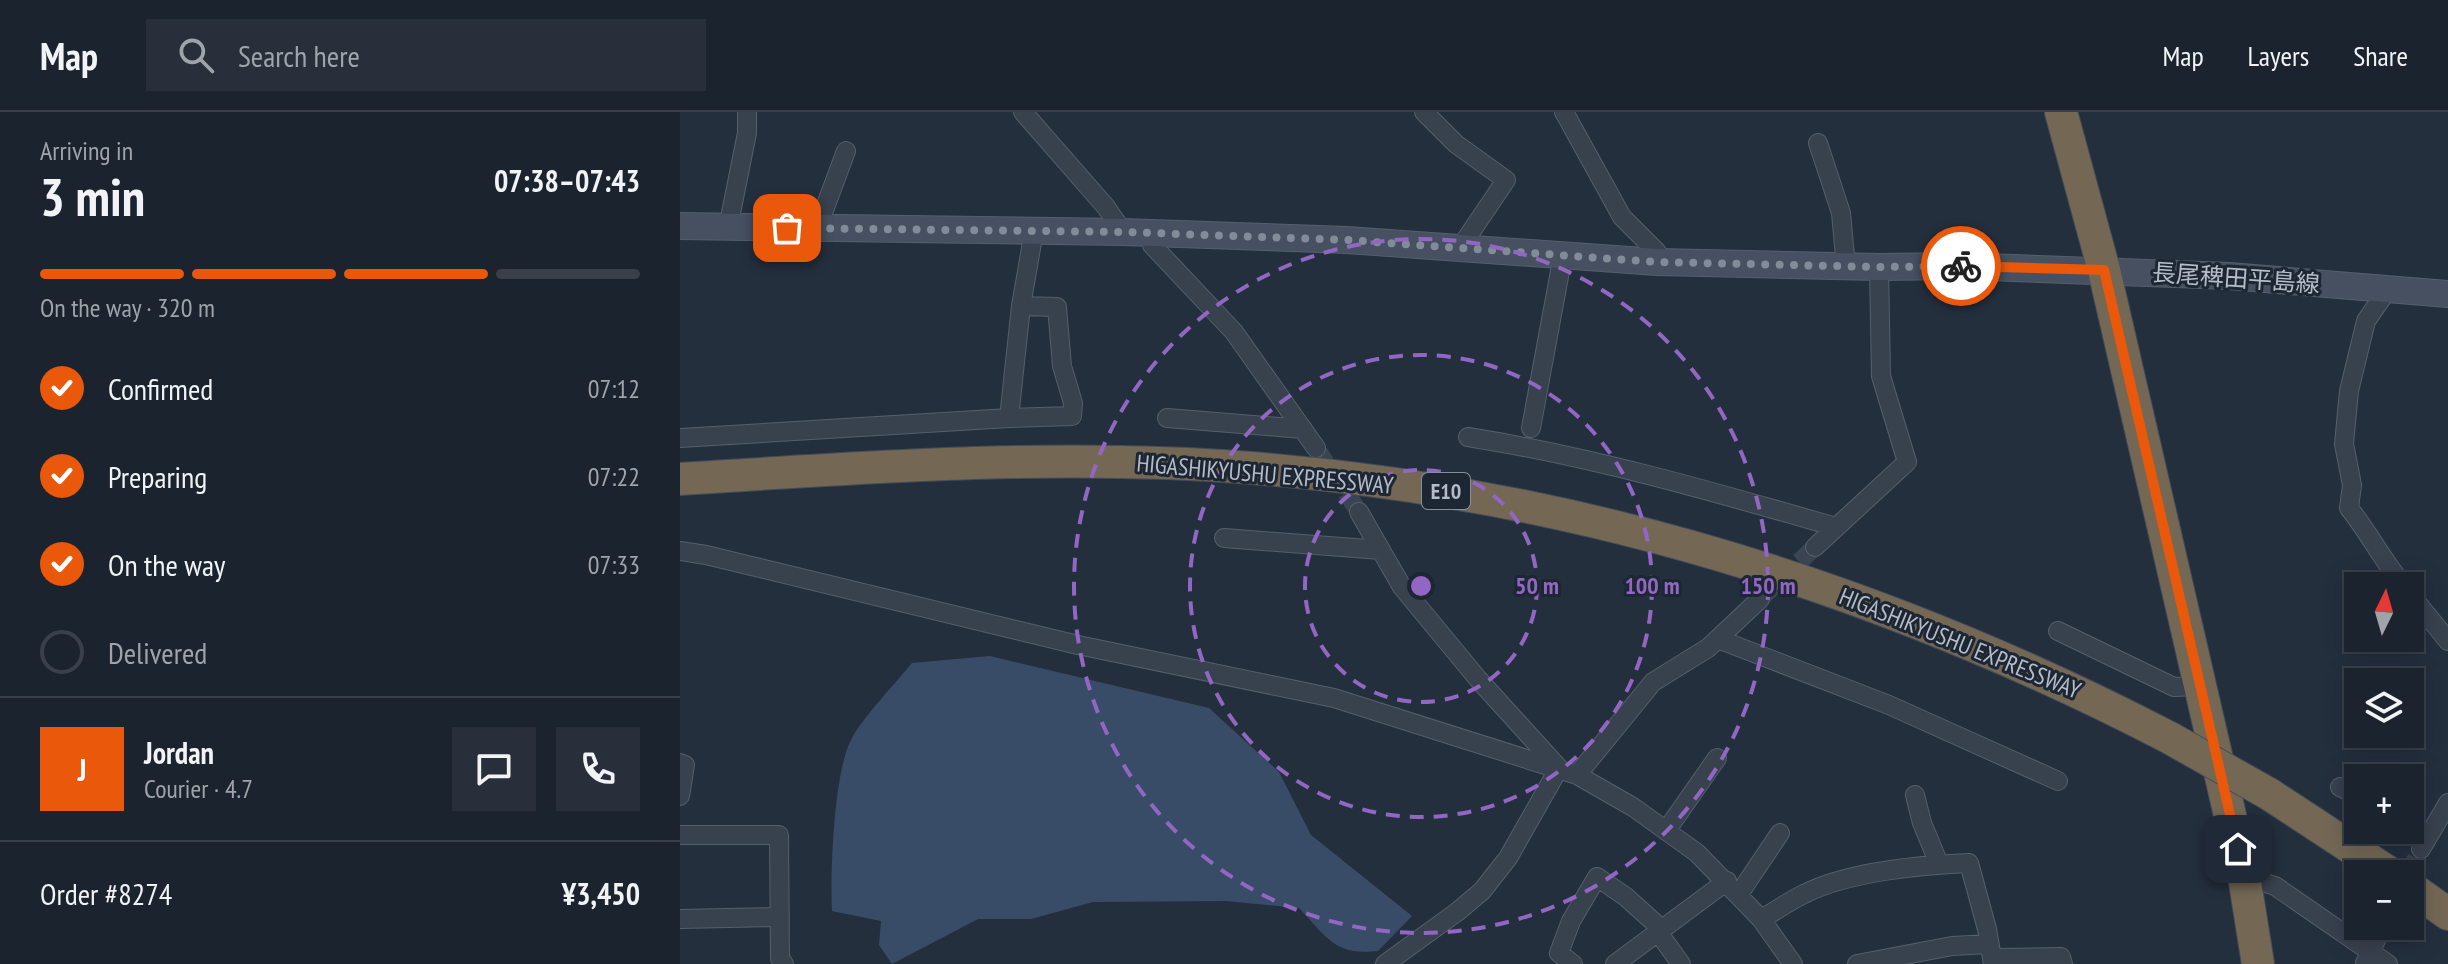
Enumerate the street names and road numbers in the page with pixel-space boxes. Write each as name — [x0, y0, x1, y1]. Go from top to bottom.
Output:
street label: 長尾稗田平島線 — [2151, 257, 2321, 299]
street label: HIGASHIKYUSHU EXPRESSWAY — [1135, 447, 1395, 501]
road number: E10 — [1422, 473, 1470, 509]
street label: HIGASHIKYUSHU EXPRESSWAY — [1835, 580, 2085, 706]

